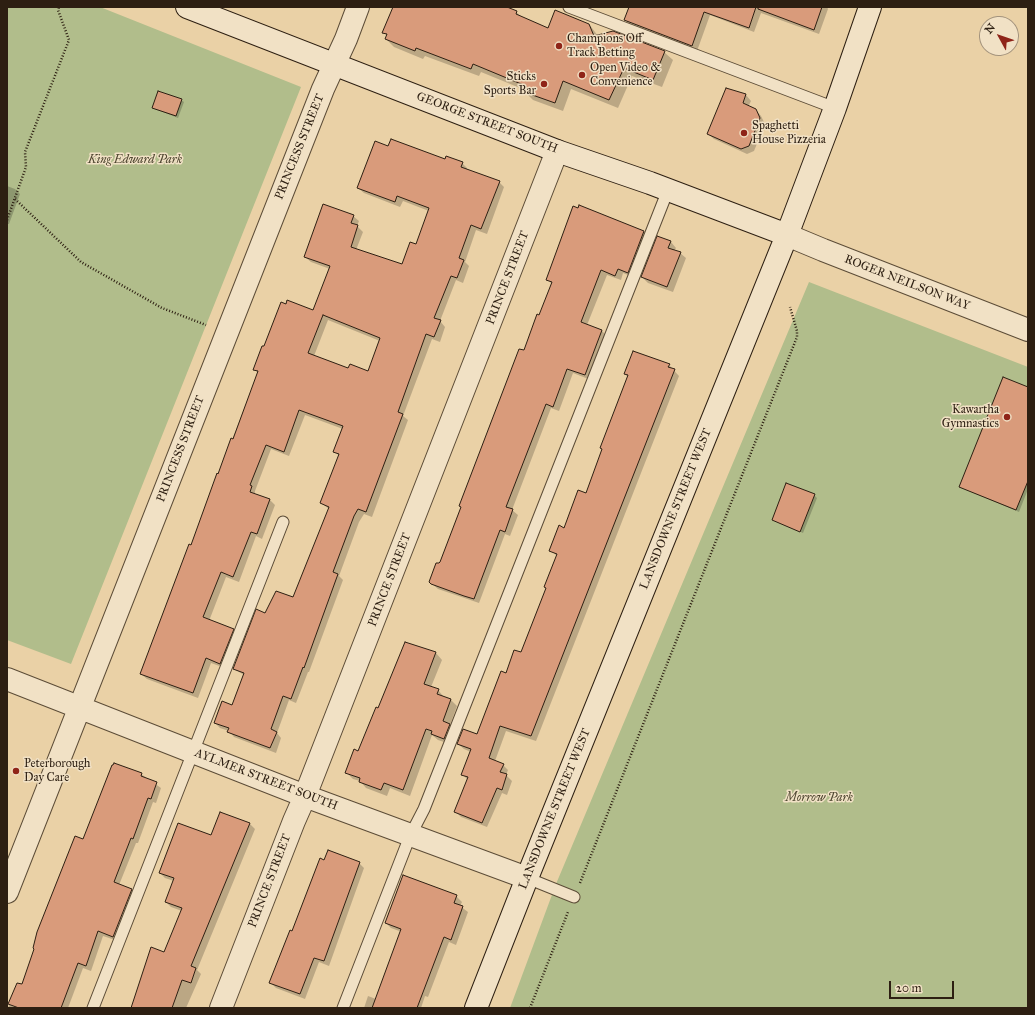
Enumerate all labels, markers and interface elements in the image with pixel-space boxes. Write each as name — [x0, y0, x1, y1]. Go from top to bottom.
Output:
north arrow — [979, 16, 1019, 56]
text: N — [982, 21, 998, 36]
place label: Champions Off Track Betting — [567, 32, 642, 60]
marker: Champions Off Track Betting — [554, 41, 564, 51]
place label: Open Video & Convenience — [590, 61, 661, 89]
place label: Sticks Sports Bar — [484, 70, 536, 98]
marker: Open Video & Convenience — [577, 70, 587, 80]
marker: Sticks Sports Bar — [539, 79, 549, 89]
street label: GEORGE STREET SOUTH — [414, 89, 560, 157]
street label: PRINCESS STREET — [272, 92, 328, 202]
place label: Spaghetti House Pizzeria — [752, 119, 826, 147]
marker: Spaghetti House Pizzeria — [739, 128, 749, 138]
park label: King Edward Park — [88, 153, 182, 167]
street label: PRINCE STREET — [484, 229, 532, 327]
street label: ROGER NEILSON WAY — [842, 252, 972, 314]
street label: PRINCESS STREET — [154, 394, 208, 504]
place label: Kawartha Gymnastics — [942, 403, 999, 431]
marker: Kawartha Gymnastics — [1002, 412, 1012, 422]
street label: LANSDOWNE STREET WEST — [637, 426, 715, 592]
street label: PRINCE STREET — [366, 531, 414, 629]
street label: LANSDOWNE STREET WEST — [516, 726, 594, 892]
street label: AYLMER STREET SOUTH — [192, 746, 340, 814]
place label: Peterborough Day Care — [24, 757, 90, 785]
marker: Peterborough Day Care — [11, 766, 21, 776]
park label: Morrow Park — [785, 791, 853, 805]
street label: PRINCE STREET — [246, 832, 294, 930]
scale bar — [891, 973, 956, 999]
text: 20 m — [896, 981, 922, 995]

